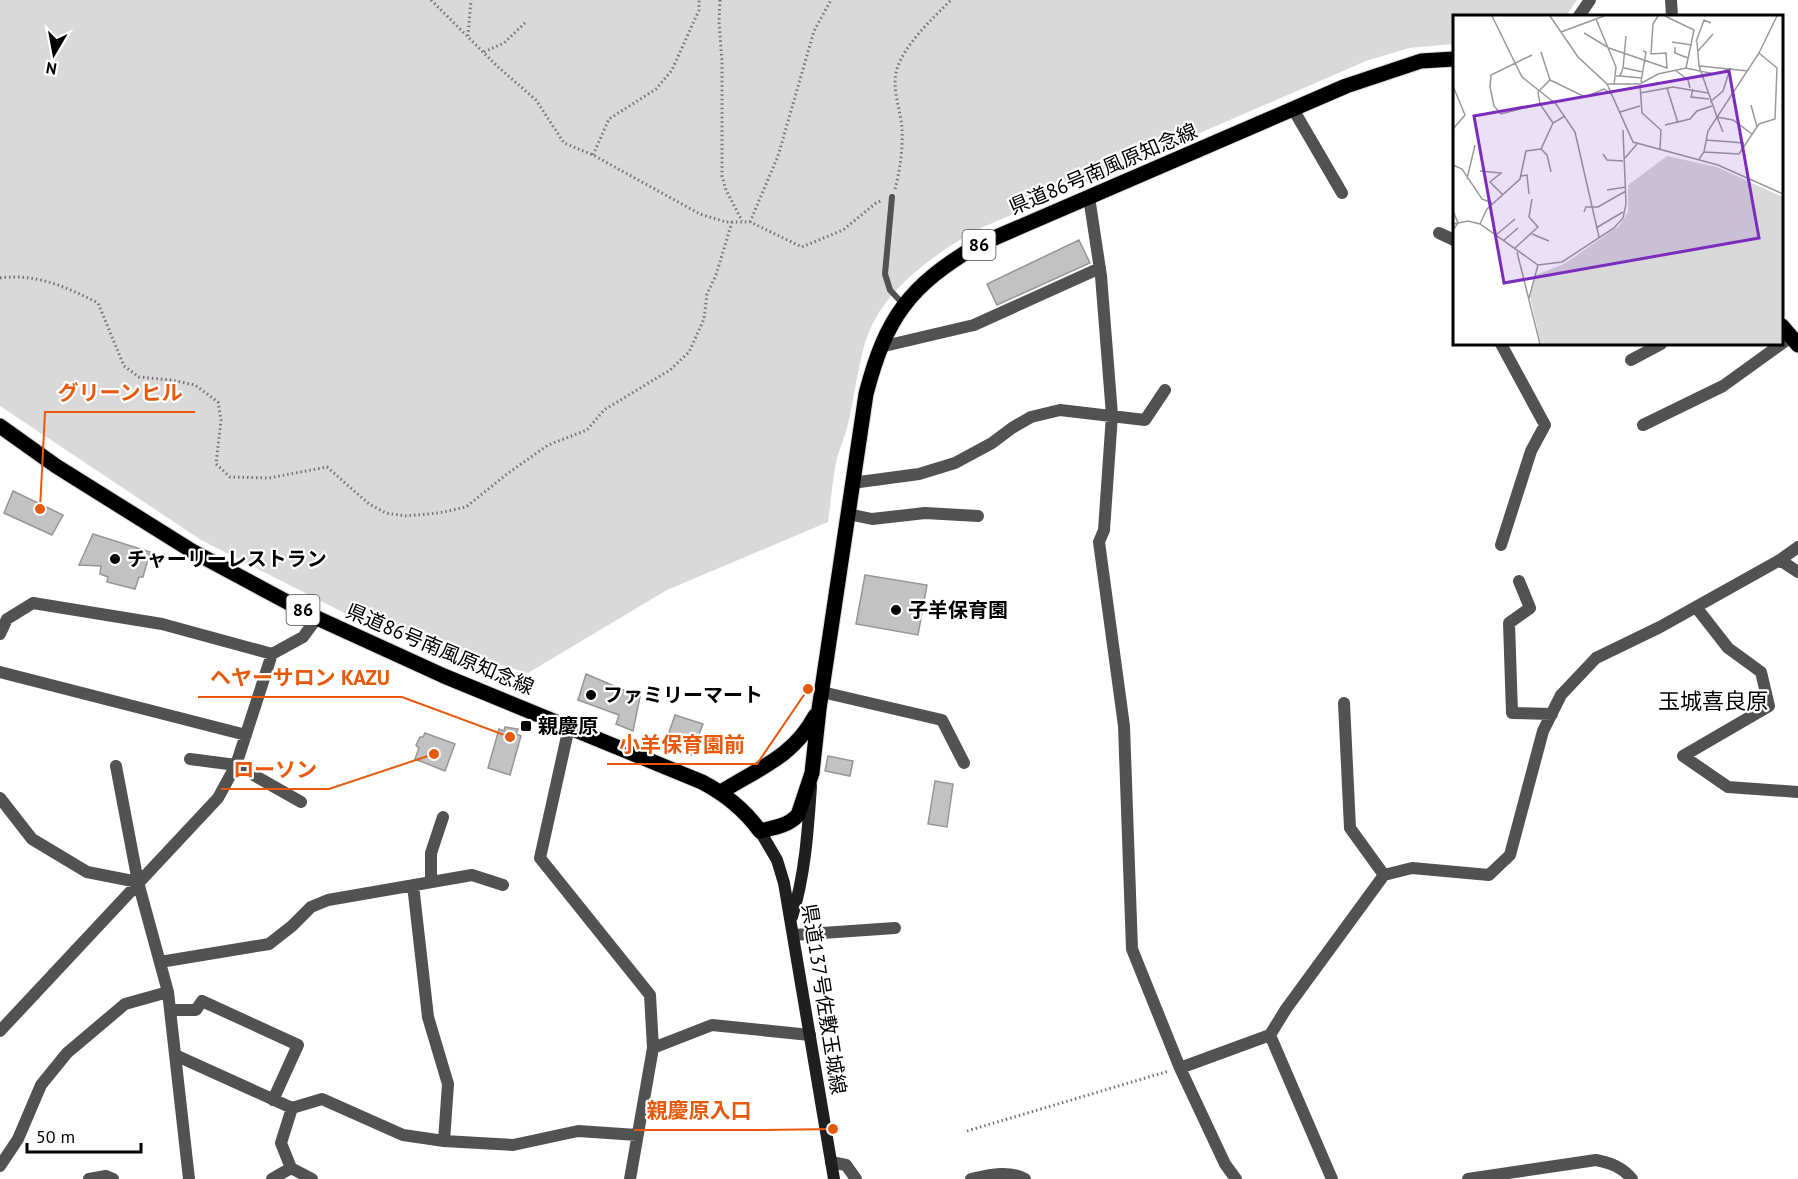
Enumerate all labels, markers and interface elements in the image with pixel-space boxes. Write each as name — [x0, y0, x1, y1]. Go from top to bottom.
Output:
inset map — [1453, 15, 1783, 345]
north arrow — [24, 24, 84, 84]
text: N — [44, 58, 58, 80]
street label: 県道86号南風原知念線 — [1005, 118, 1201, 220]
road number: 86 — [962, 230, 996, 260]
callout: グリーンヒル — [45, 373, 195, 412]
text: グリーンヒル — [58, 379, 182, 406]
place label: チャーリーレストラン — [127, 546, 327, 572]
marker: チャーリーレストラン — [108, 552, 122, 566]
road number: 86 — [286, 595, 320, 625]
place label: 子羊保育園 — [908, 597, 1008, 623]
street label: 県道86号南風原知念線 — [342, 598, 538, 700]
marker: 子羊保育園 — [889, 603, 903, 617]
callout: ヘヤーサロン KAZU — [198, 658, 402, 697]
text: ヘヤーサロン KAZU — [210, 664, 390, 691]
place label: ファミリーマート — [603, 682, 763, 708]
district label: 玉城喜良原 — [1658, 687, 1768, 715]
marker: ファミリーマート — [584, 688, 598, 702]
place label: 親慶原 — [538, 713, 598, 739]
marker: 親慶原 — [519, 719, 533, 733]
callout: 小羊保育園前 — [607, 725, 757, 764]
text: 小羊保育園前 — [619, 731, 745, 758]
callout: ローソン — [221, 750, 329, 789]
text: ローソン — [233, 756, 317, 783]
street label: 県道137号佐敷玉城線 — [796, 902, 852, 1096]
callout: 親慶原入口 — [634, 1091, 763, 1130]
text: 親慶原入口 — [647, 1097, 752, 1124]
scale bar — [27, 1116, 141, 1154]
text: 50 m — [36, 1125, 75, 1148]

